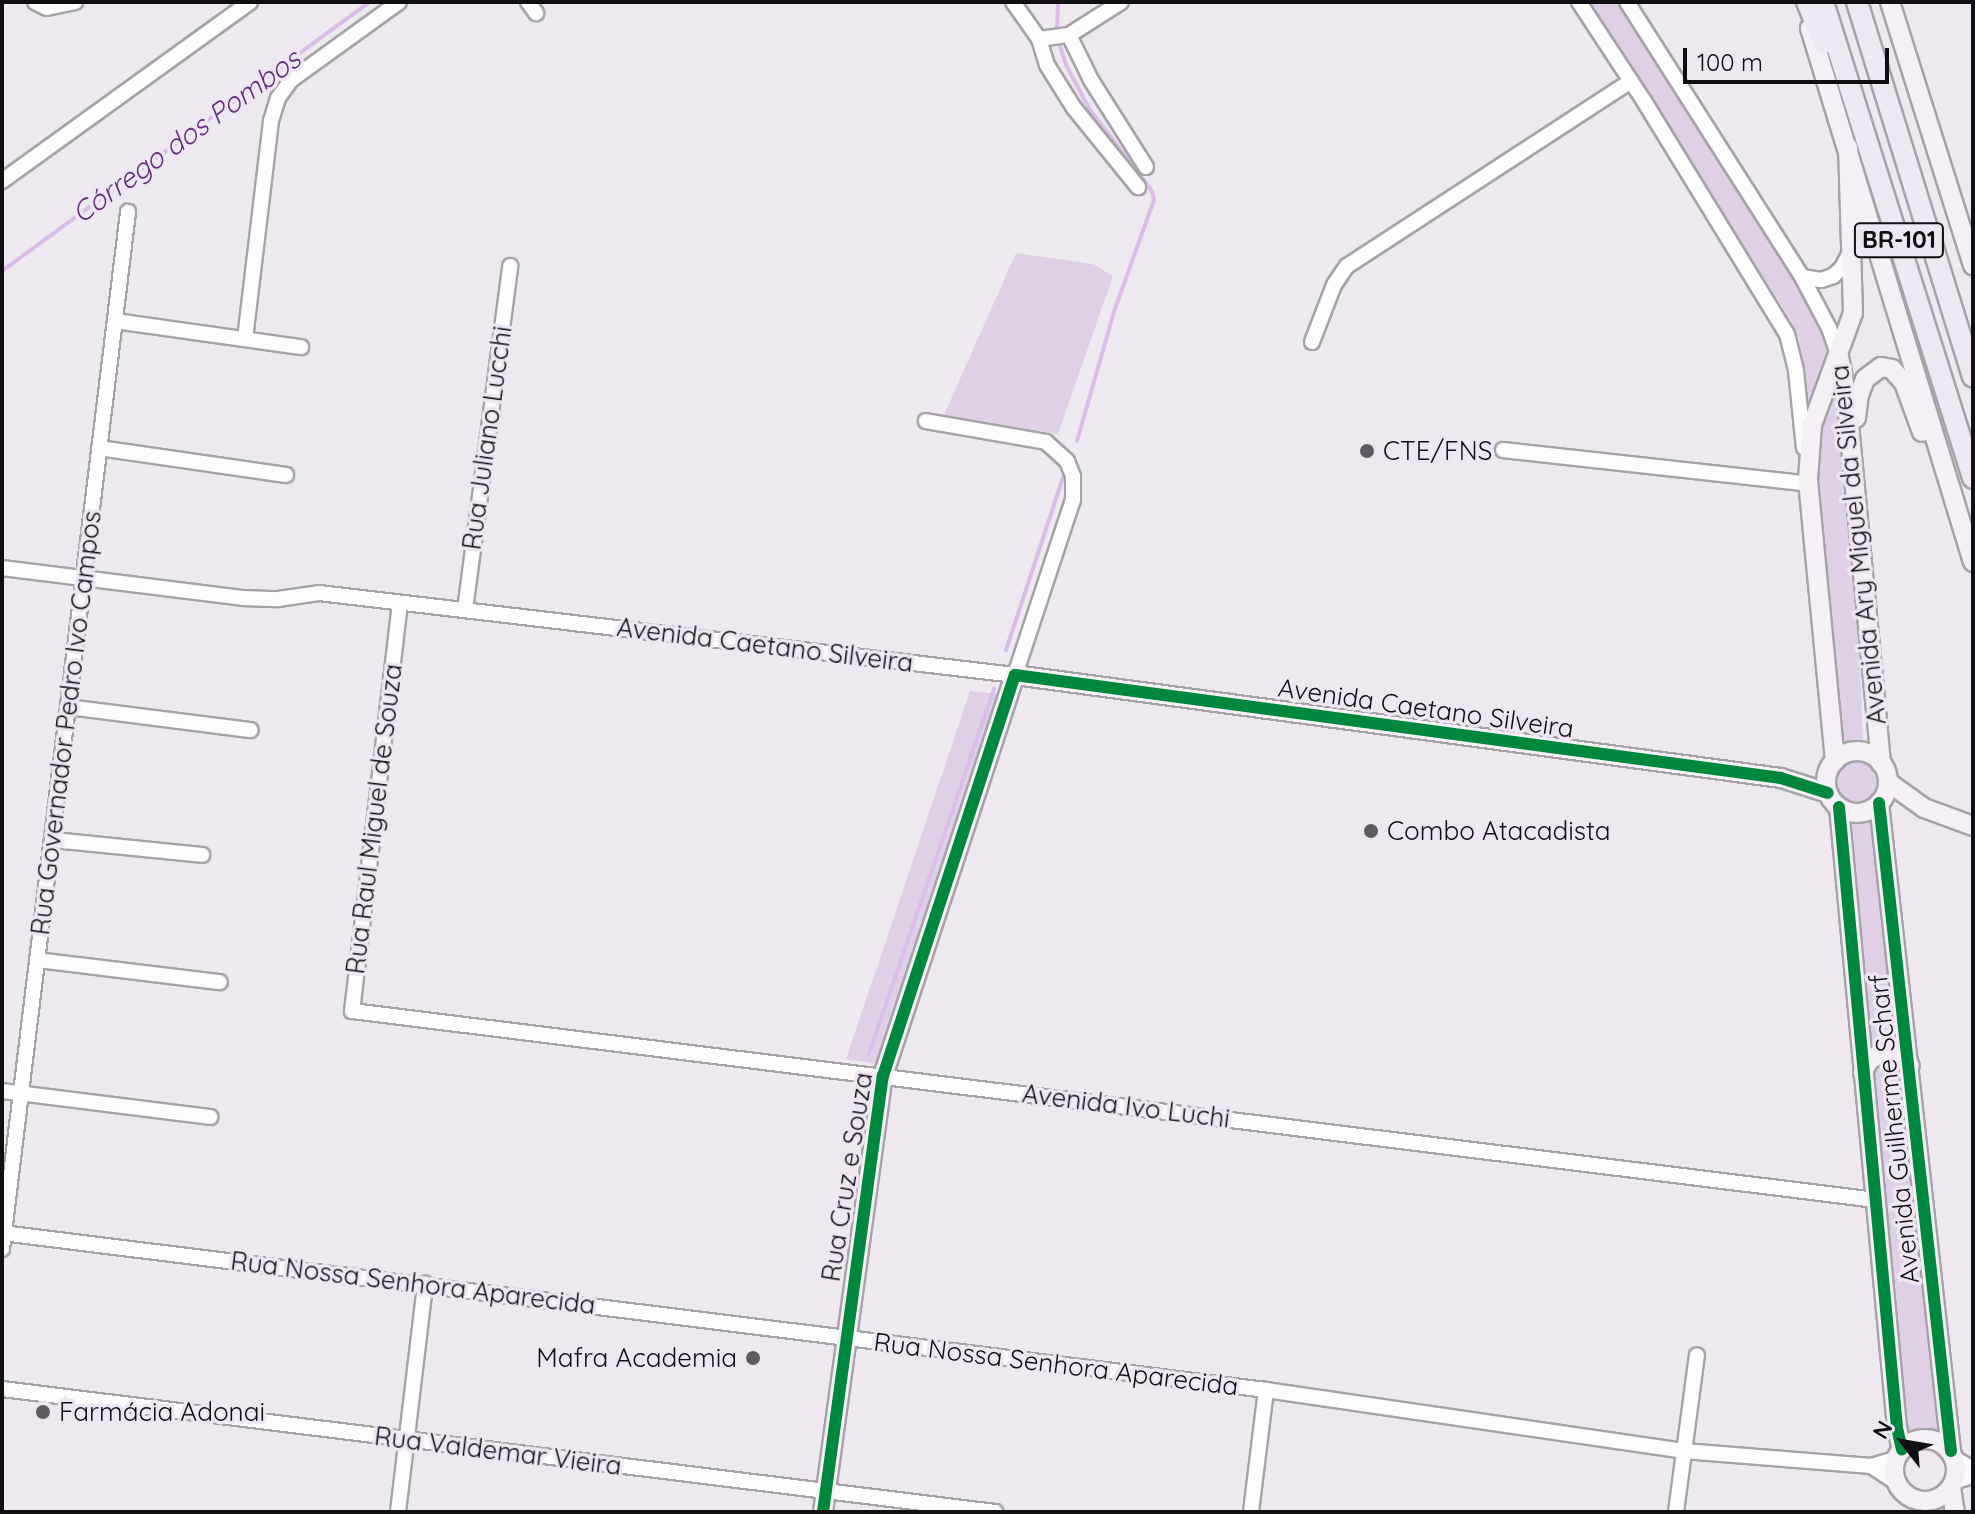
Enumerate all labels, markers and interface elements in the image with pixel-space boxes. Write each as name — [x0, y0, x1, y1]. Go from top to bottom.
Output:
scale bar — [1687, 32, 1893, 82]
water label: Córrego dos Pombos — [65, 42, 307, 230]
text: 100 m — [1697, 47, 1763, 77]
road number: BR-101 — [1853, 220, 1945, 260]
street label: Rua Juliano Lucchi — [456, 324, 518, 552]
street label: Avenida Ary Miguel da Silveira — [1824, 364, 1892, 726]
place label: CTE/FNS — [1383, 435, 1492, 467]
marker: CTE/FNS — [1358, 442, 1376, 460]
street label: Rua Governador Pedro Ivo Campos — [24, 509, 108, 937]
street label: Avenida Caetano Silveira — [615, 611, 915, 679]
street label: Rua Raul Miguel de Souza — [339, 662, 409, 976]
street label: Avenida Caetano Silveira — [1276, 672, 1576, 744]
place label: Combo Atacadista — [1387, 815, 1611, 847]
marker: Combo Atacadista — [1362, 822, 1380, 840]
street label: Avenida Guilherme Scharf — [1862, 973, 1926, 1285]
street label: Rua Cruz e Souza — [815, 1070, 879, 1284]
street label: Avenida Ivo Luchi — [1020, 1078, 1232, 1134]
street label: Rua Nossa Senhora Aparecida — [229, 1245, 597, 1321]
street label: Rua Nossa Senhora Aparecida — [872, 1326, 1240, 1402]
place label: Mafra Academia — [536, 1342, 737, 1374]
marker: Mafra Academia — [744, 1349, 762, 1367]
place label: Farmácia Adonai — [59, 1396, 265, 1428]
north arrow — [1863, 1402, 1943, 1482]
marker: Farmácia Adonai — [34, 1403, 52, 1421]
text: N — [1866, 1416, 1899, 1444]
street label: Rua Valdemar Vieira — [373, 1420, 623, 1482]

